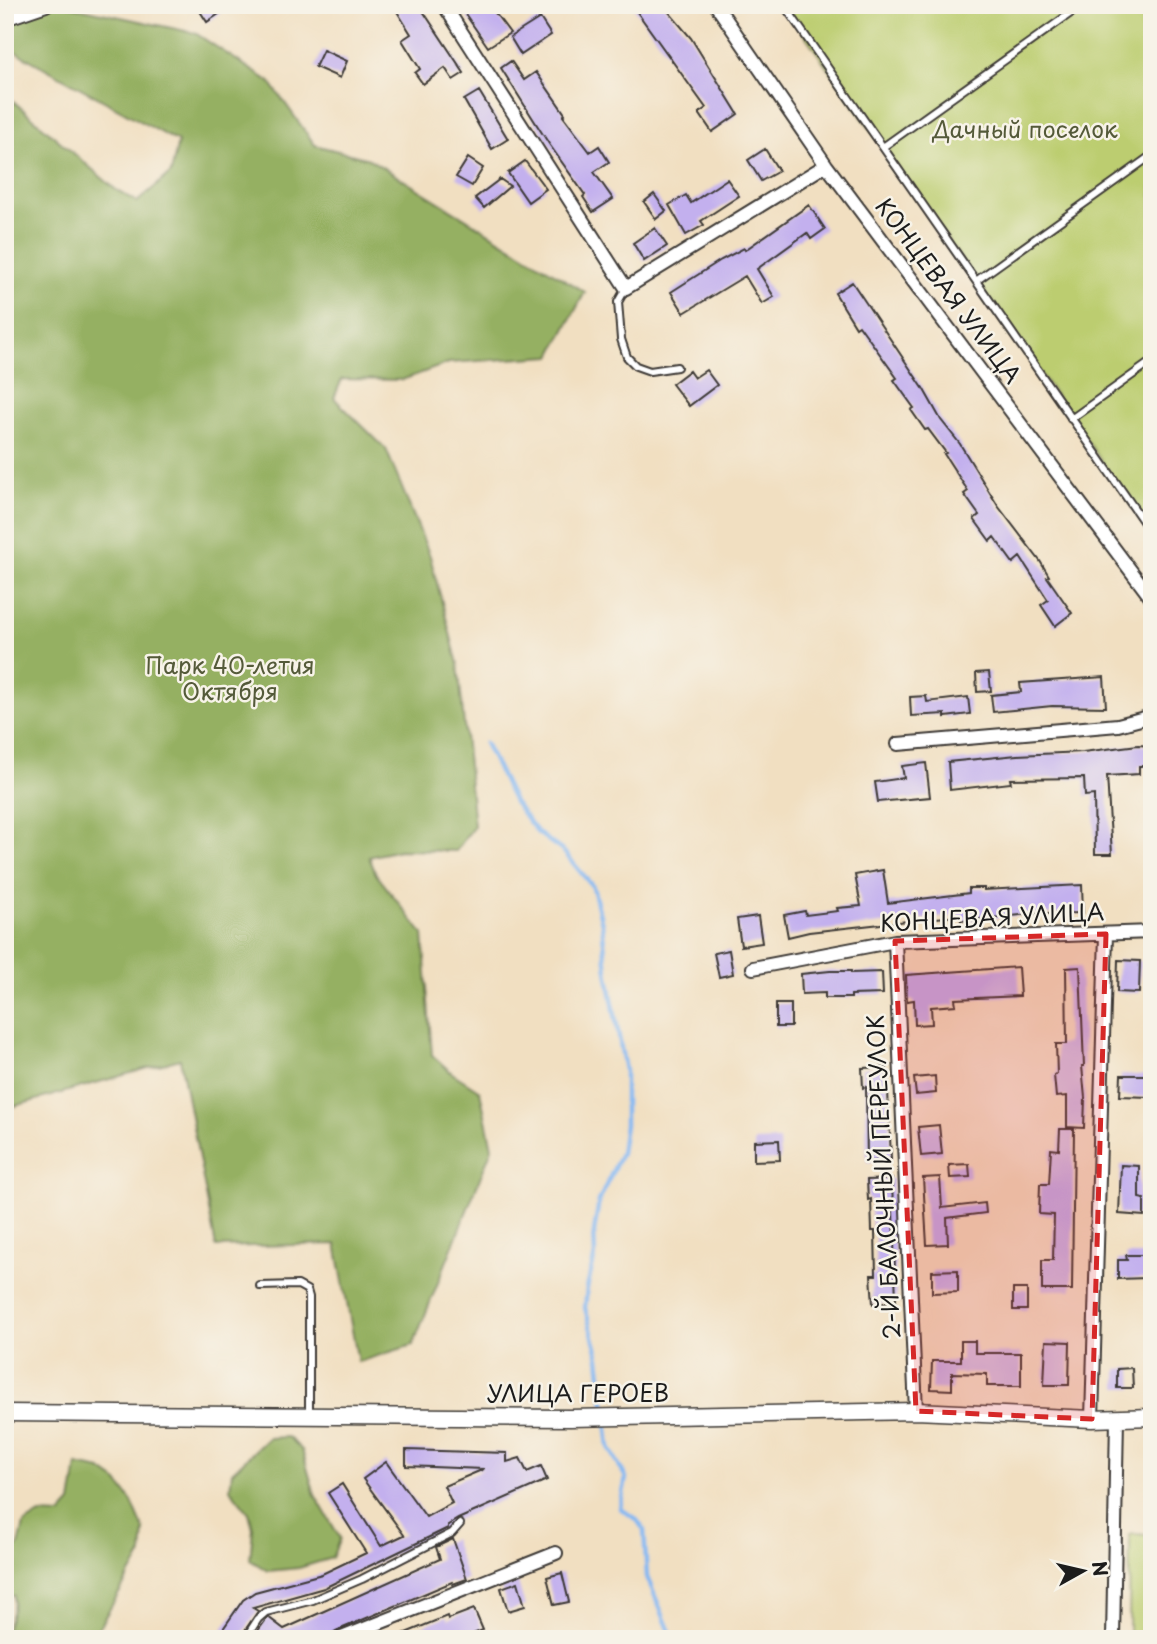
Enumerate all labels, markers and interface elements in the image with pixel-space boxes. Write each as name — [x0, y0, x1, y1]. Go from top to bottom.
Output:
park label: Дачный поселок — [931, 111, 1118, 146]
street label: КОНЦЕВАЯ УЛИЦА — [868, 190, 1031, 390]
park label: Парк 40-летия Октября — [145, 647, 315, 708]
street label: КОНЦЕВАЯ УЛИЦА — [879, 893, 1105, 940]
street label: 2-Й БАЛОЧНЫЙ ПЕРЕУЛОК — [857, 1014, 908, 1340]
street label: УЛИЦА ГЕРОЕВ — [487, 1375, 669, 1410]
north arrow — [1048, 1536, 1118, 1606]
text: N — [1086, 1559, 1116, 1578]

